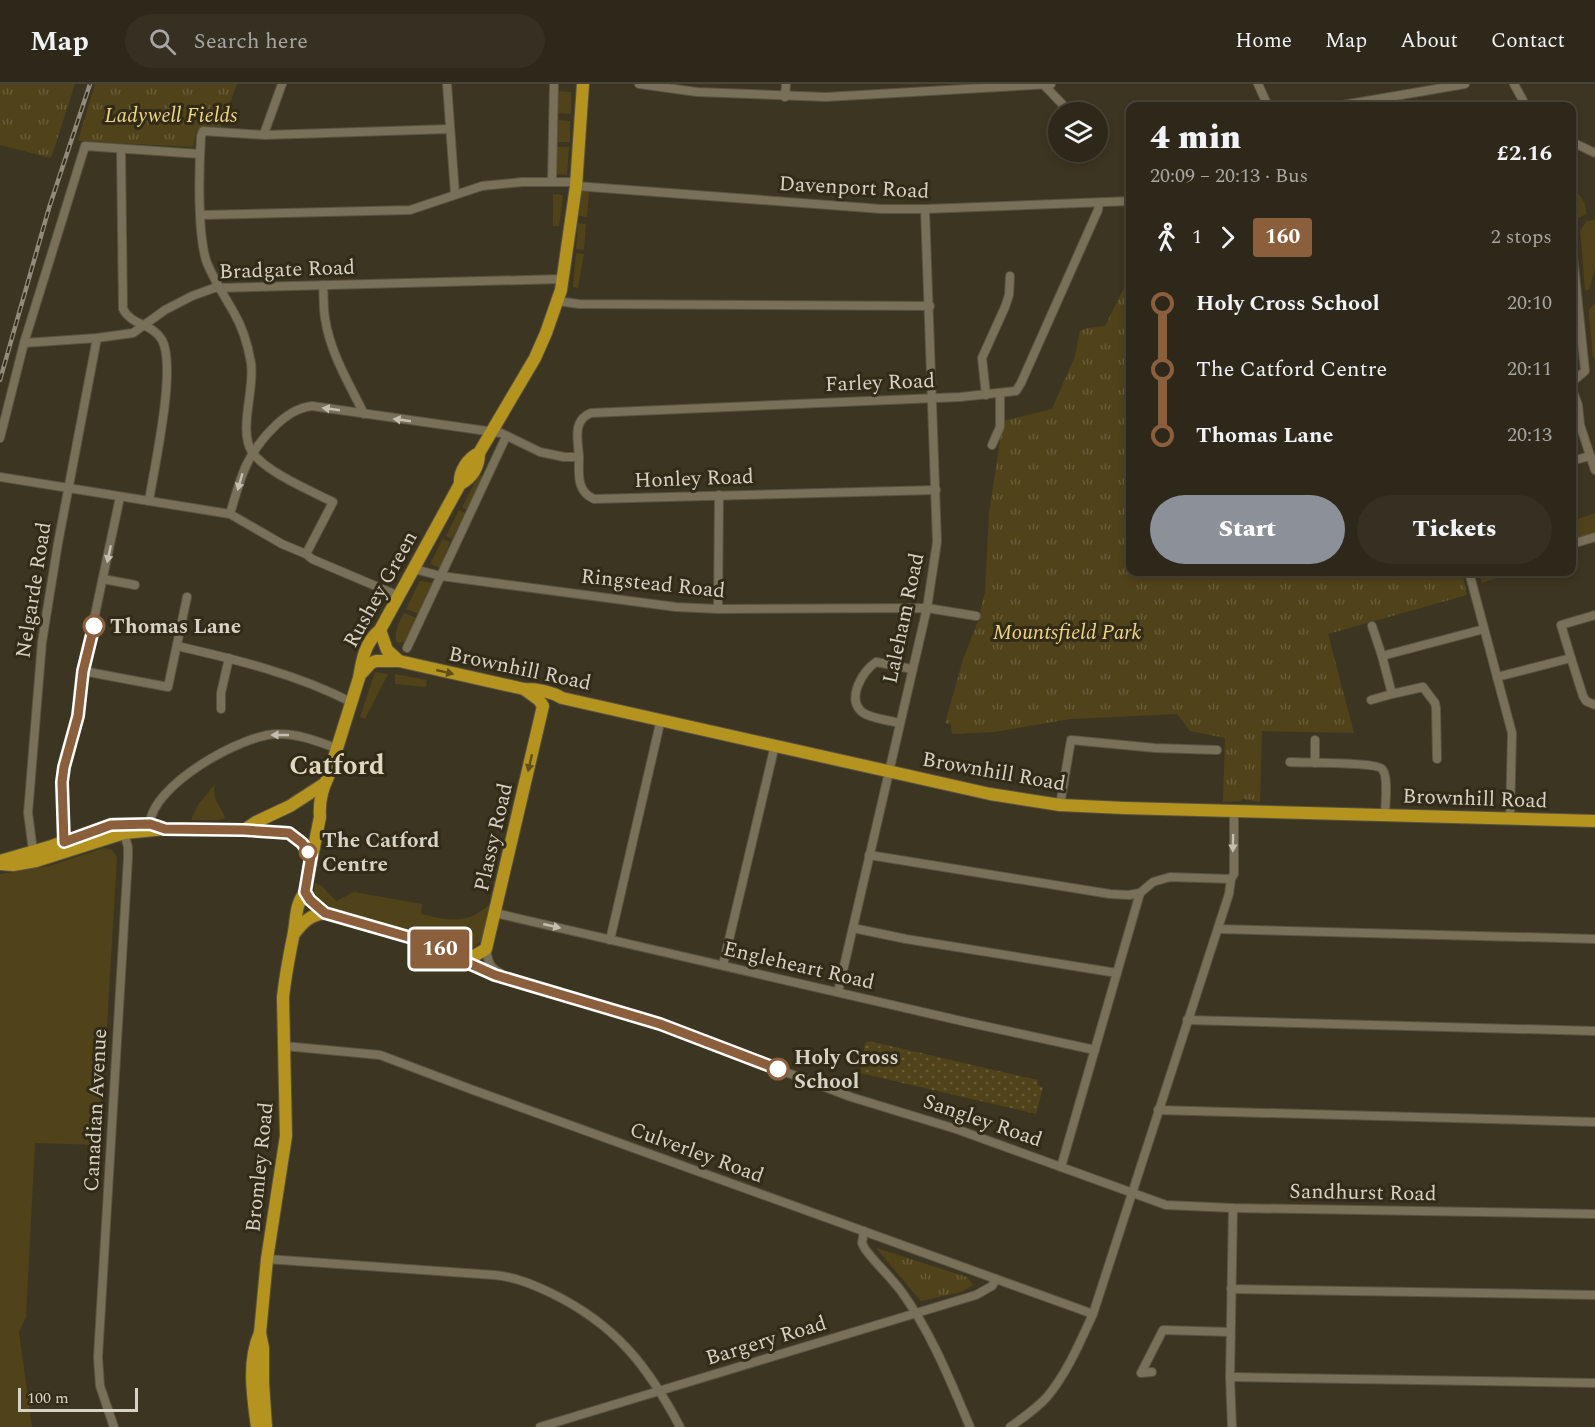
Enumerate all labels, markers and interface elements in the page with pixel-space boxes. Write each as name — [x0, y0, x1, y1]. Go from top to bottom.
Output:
search box — [125, 14, 545, 68]
text: Map — [30, 20, 89, 63]
icon: search — [146, 25, 179, 58]
text: Search here — [194, 25, 308, 58]
text: Home — [1235, 25, 1292, 57]
text: Map — [1325, 25, 1367, 57]
text: About — [1400, 25, 1458, 57]
text: Contact — [1491, 25, 1565, 57]
park label: Ladywell Fields — [104, 100, 238, 132]
map controls — [1048, 102, 1108, 162]
button: layers — [1048, 102, 1108, 162]
text: 4 min — [1150, 113, 1241, 163]
text: £2.16 — [1497, 137, 1552, 170]
text: 20:09 – 20:13 · Bus — [1150, 161, 1308, 191]
street label: Davenport Road — [778, 168, 930, 208]
icon: walk — [1150, 221, 1183, 254]
icon: forward — [1211, 221, 1244, 254]
text: 160 — [1265, 221, 1300, 253]
text: 1 — [1192, 222, 1202, 252]
text: 2 stops — [1491, 222, 1552, 252]
street label: Bradgate Road — [218, 252, 356, 288]
text: Holy Cross School — [1196, 287, 1380, 320]
text: 20:10 — [1507, 288, 1552, 318]
text: The Catford Centre — [1196, 353, 1387, 386]
text: 20:11 — [1507, 354, 1552, 384]
street label: Farley Road — [824, 365, 936, 401]
one-way arrow — [321, 405, 340, 414]
one-way arrow — [392, 415, 411, 424]
text: Thomas Lane — [1196, 419, 1333, 452]
text: 20:13 — [1507, 420, 1552, 450]
street label: Honley Road — [634, 461, 754, 497]
one-way arrow — [234, 473, 244, 491]
button: Start — [1150, 495, 1345, 564]
button: Tickets — [1357, 495, 1552, 564]
street label: Nelgarde Road — [7, 520, 61, 661]
street label: Rushey Green — [335, 525, 426, 654]
one-way arrow — [103, 545, 113, 563]
street label: Laleham Road — [875, 550, 933, 686]
street label: Ringstead Road — [579, 561, 727, 607]
place label: Thomas Lane — [110, 611, 241, 643]
marker: Thomas Lane — [83, 615, 105, 637]
park label: Mountsfield Park — [993, 617, 1142, 649]
street label: Brownhill Road — [445, 638, 594, 700]
one-way arrow — [436, 667, 454, 677]
one-way arrow — [271, 730, 290, 739]
street label: Brownhill Road — [920, 744, 1068, 800]
district label: Catford — [289, 745, 385, 787]
one-way arrow — [525, 753, 534, 772]
street label: Plassy Road — [466, 780, 522, 895]
street label: Brownhill Road — [1402, 780, 1548, 818]
place label: The Catford Centre — [322, 825, 440, 881]
one-way arrow — [1229, 834, 1238, 853]
marker: The Catford Centre — [299, 843, 317, 861]
one-way arrow — [543, 922, 562, 932]
line badge: 160 — [406, 930, 474, 968]
text: 160 — [422, 933, 458, 965]
street label: Engleheart Road — [720, 933, 878, 999]
street label: Canadian Avenue — [76, 1028, 116, 1192]
place label: Holy Cross School — [794, 1042, 899, 1098]
marker: Holy Cross School — [767, 1058, 789, 1080]
street label: Sangley Road — [919, 1086, 1047, 1156]
street label: Bromley Road — [237, 1101, 283, 1234]
street label: Culverley Road — [625, 1114, 768, 1192]
street label: Sandhurst Road — [1289, 1176, 1437, 1210]
street label: Bargery Road — [702, 1307, 831, 1375]
scale bar — [18, 1385, 138, 1412]
text: 100 m — [27, 1386, 69, 1410]

